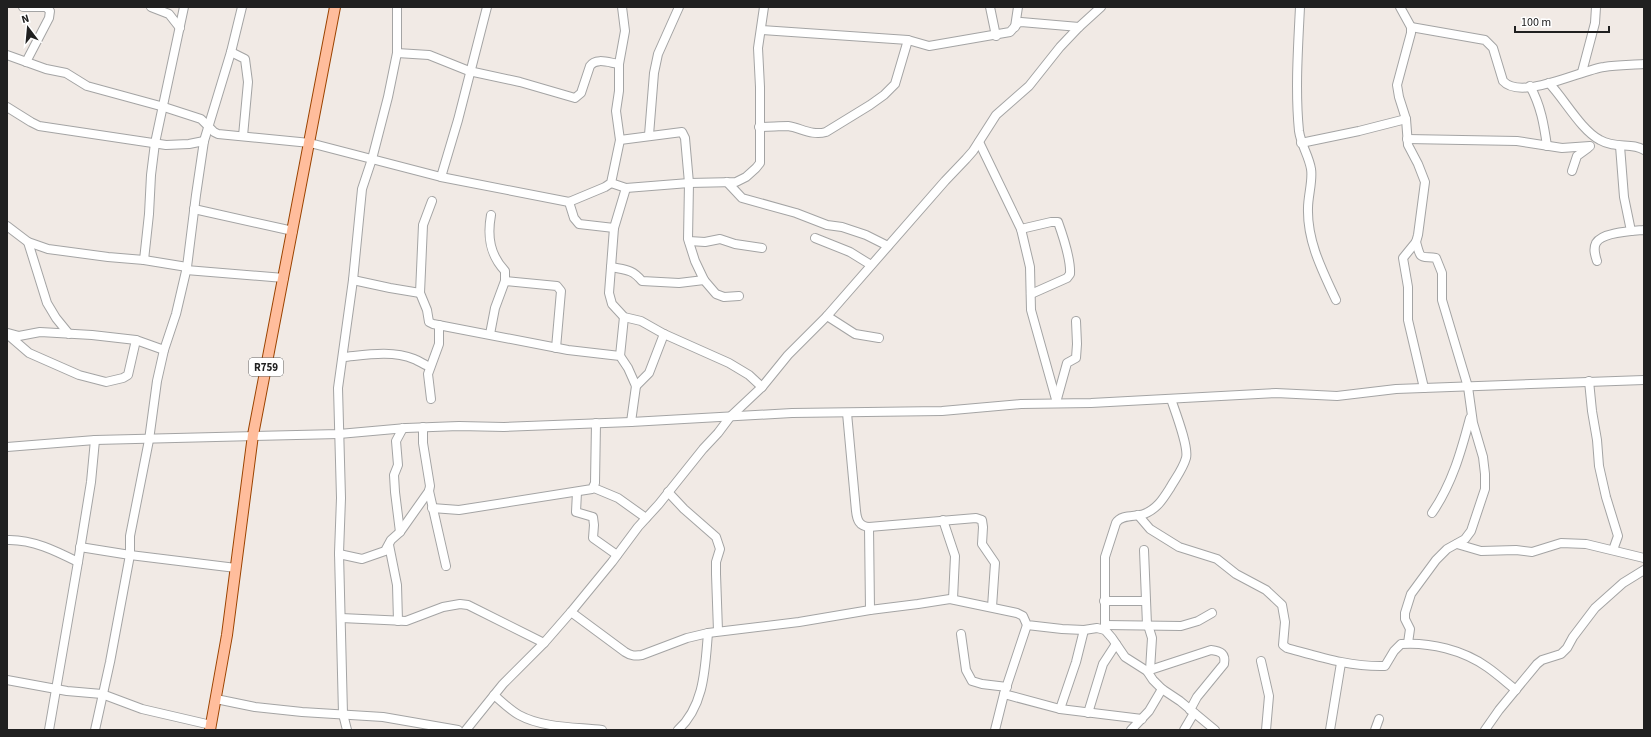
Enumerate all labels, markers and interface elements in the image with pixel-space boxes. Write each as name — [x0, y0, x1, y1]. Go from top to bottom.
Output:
north arrow — [8, 8, 48, 48]
scale bar — [1515, 8, 1609, 34]
text: N — [20, 11, 31, 27]
text: 100 m — [1521, 14, 1551, 31]
road number: R759 — [249, 358, 283, 376]

